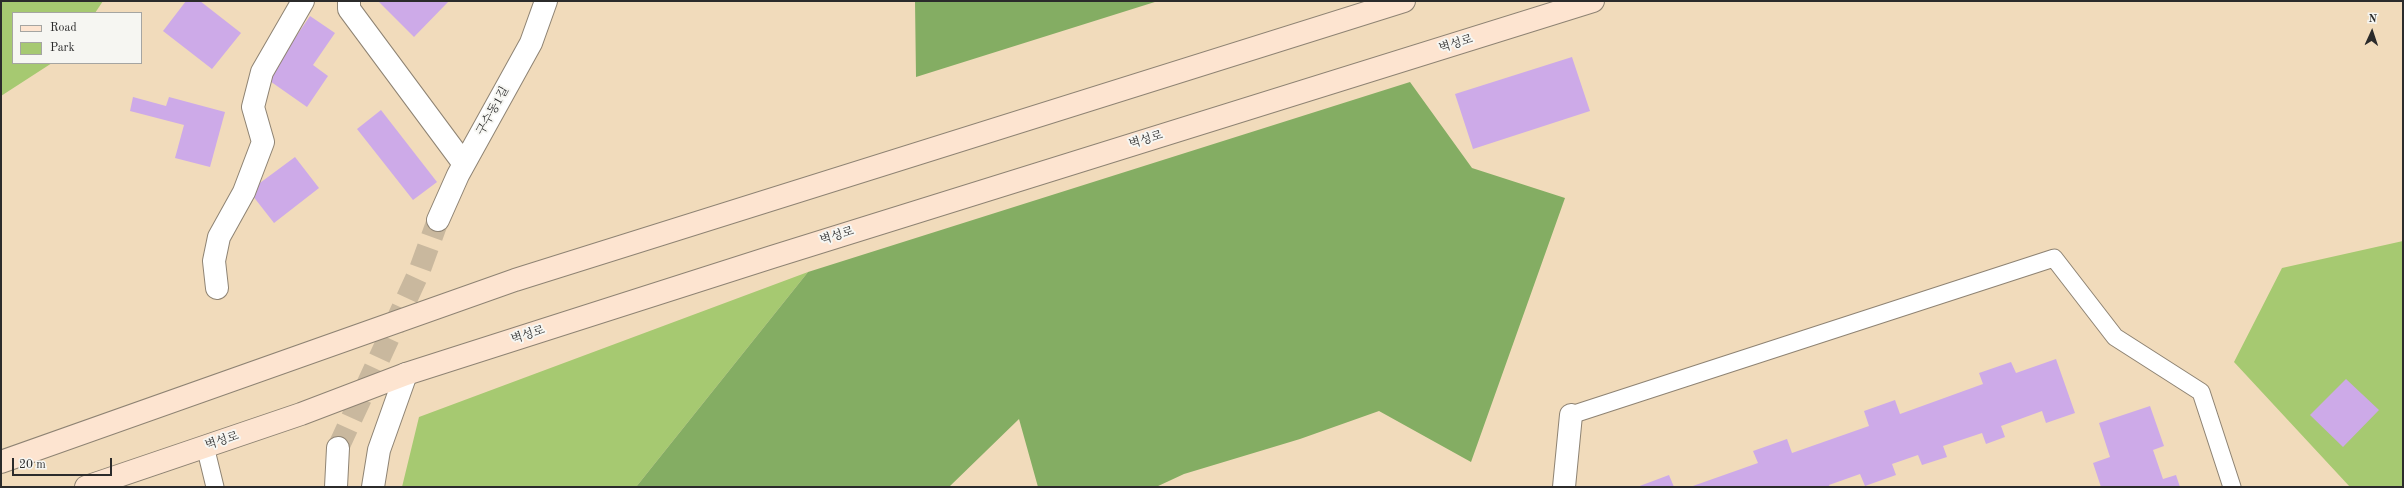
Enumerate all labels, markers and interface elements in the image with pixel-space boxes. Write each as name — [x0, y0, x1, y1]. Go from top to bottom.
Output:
legend — [12, 12, 142, 64]
north arrow — [2352, 12, 2392, 52]
text: N — [2368, 14, 2377, 25]
text: Road — [50, 22, 77, 34]
street label: 벽성로 — [1437, 32, 1475, 56]
text: Park — [50, 42, 75, 54]
street label: 구수동1길 — [474, 84, 512, 138]
street label: 벽성로 — [1127, 128, 1165, 152]
street label: 벽성로 — [818, 224, 856, 248]
street label: 벽성로 — [509, 323, 547, 347]
street label: 벽성로 — [203, 429, 241, 453]
scale bar — [14, 450, 114, 476]
text: 20 m — [19, 459, 46, 471]

